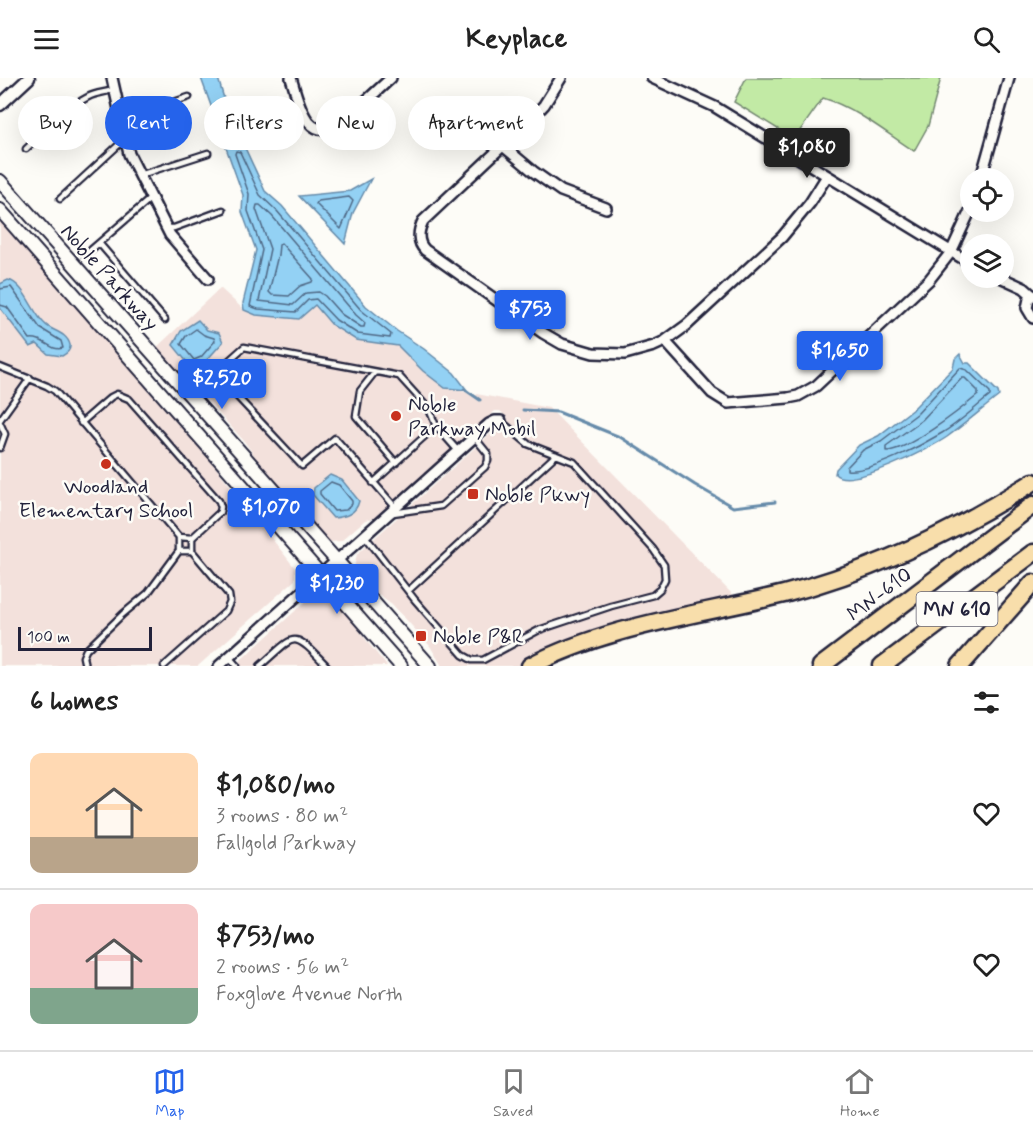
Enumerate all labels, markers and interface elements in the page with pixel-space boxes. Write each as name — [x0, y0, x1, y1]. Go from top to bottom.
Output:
text: Keyplace — [466, 22, 567, 57]
icon: menu — [30, 23, 63, 56]
icon: search — [970, 23, 1003, 56]
chip: Buy — [18, 96, 93, 150]
chip: Rent — [105, 96, 192, 150]
chip: Filters — [204, 96, 304, 150]
chip: New — [316, 96, 396, 150]
chip: Apartment — [408, 96, 545, 150]
pin: $1,080 — [758, 128, 856, 179]
text: $1,080 — [778, 134, 836, 161]
map controls — [960, 168, 1014, 288]
button: locate — [960, 168, 1014, 222]
street label: Noble Parkway — [54, 218, 165, 337]
button: layers — [960, 234, 1014, 288]
pin: $753 — [494, 290, 566, 341]
text: $753 — [509, 296, 551, 323]
pin: $1,650 — [791, 331, 889, 382]
text: $1,650 — [811, 337, 869, 364]
pin: $2,520 — [173, 359, 271, 410]
text: $2,520 — [192, 365, 252, 392]
place label: Noble Parkway Mobil — [408, 391, 536, 443]
marker: Noble Parkway Mobil — [389, 409, 403, 423]
marker: Woodland Elementary School — [99, 457, 113, 471]
place label: Woodland Elementary School — [19, 473, 193, 525]
place label: Noble Pkwy — [485, 481, 590, 509]
marker: Noble Pkwy — [466, 487, 480, 501]
pin: $1,070 — [222, 488, 320, 539]
text: $1,070 — [242, 494, 300, 521]
street label: MN-610 — [841, 561, 918, 628]
pin: $1,230 — [288, 564, 386, 615]
text: $1,230 — [310, 570, 364, 597]
road number: MN 610 — [916, 592, 998, 626]
place label: Noble P&R — [433, 623, 524, 651]
scale bar — [18, 624, 152, 652]
text: 100 m — [27, 627, 70, 648]
marker: Noble P&R — [414, 629, 428, 643]
text: 6 homes — [30, 685, 118, 719]
icon: filters — [970, 686, 1003, 719]
text: $1,080/mo — [216, 769, 335, 803]
icon: home — [78, 777, 150, 849]
icon: heart — [970, 797, 1003, 830]
text: 3 rooms · 80 m² — [216, 803, 348, 830]
text: Fallgold Parkway — [216, 830, 356, 857]
text: $753/mo — [216, 920, 315, 954]
icon: home — [78, 928, 150, 1000]
icon: heart — [970, 948, 1003, 981]
text: 2 rooms · 56 m² — [216, 954, 349, 981]
text: Foxglove Avenue North — [216, 981, 403, 1008]
tab: Map — [153, 1065, 186, 1122]
tab: Saved — [493, 1065, 533, 1122]
tab: Home — [840, 1065, 880, 1122]

